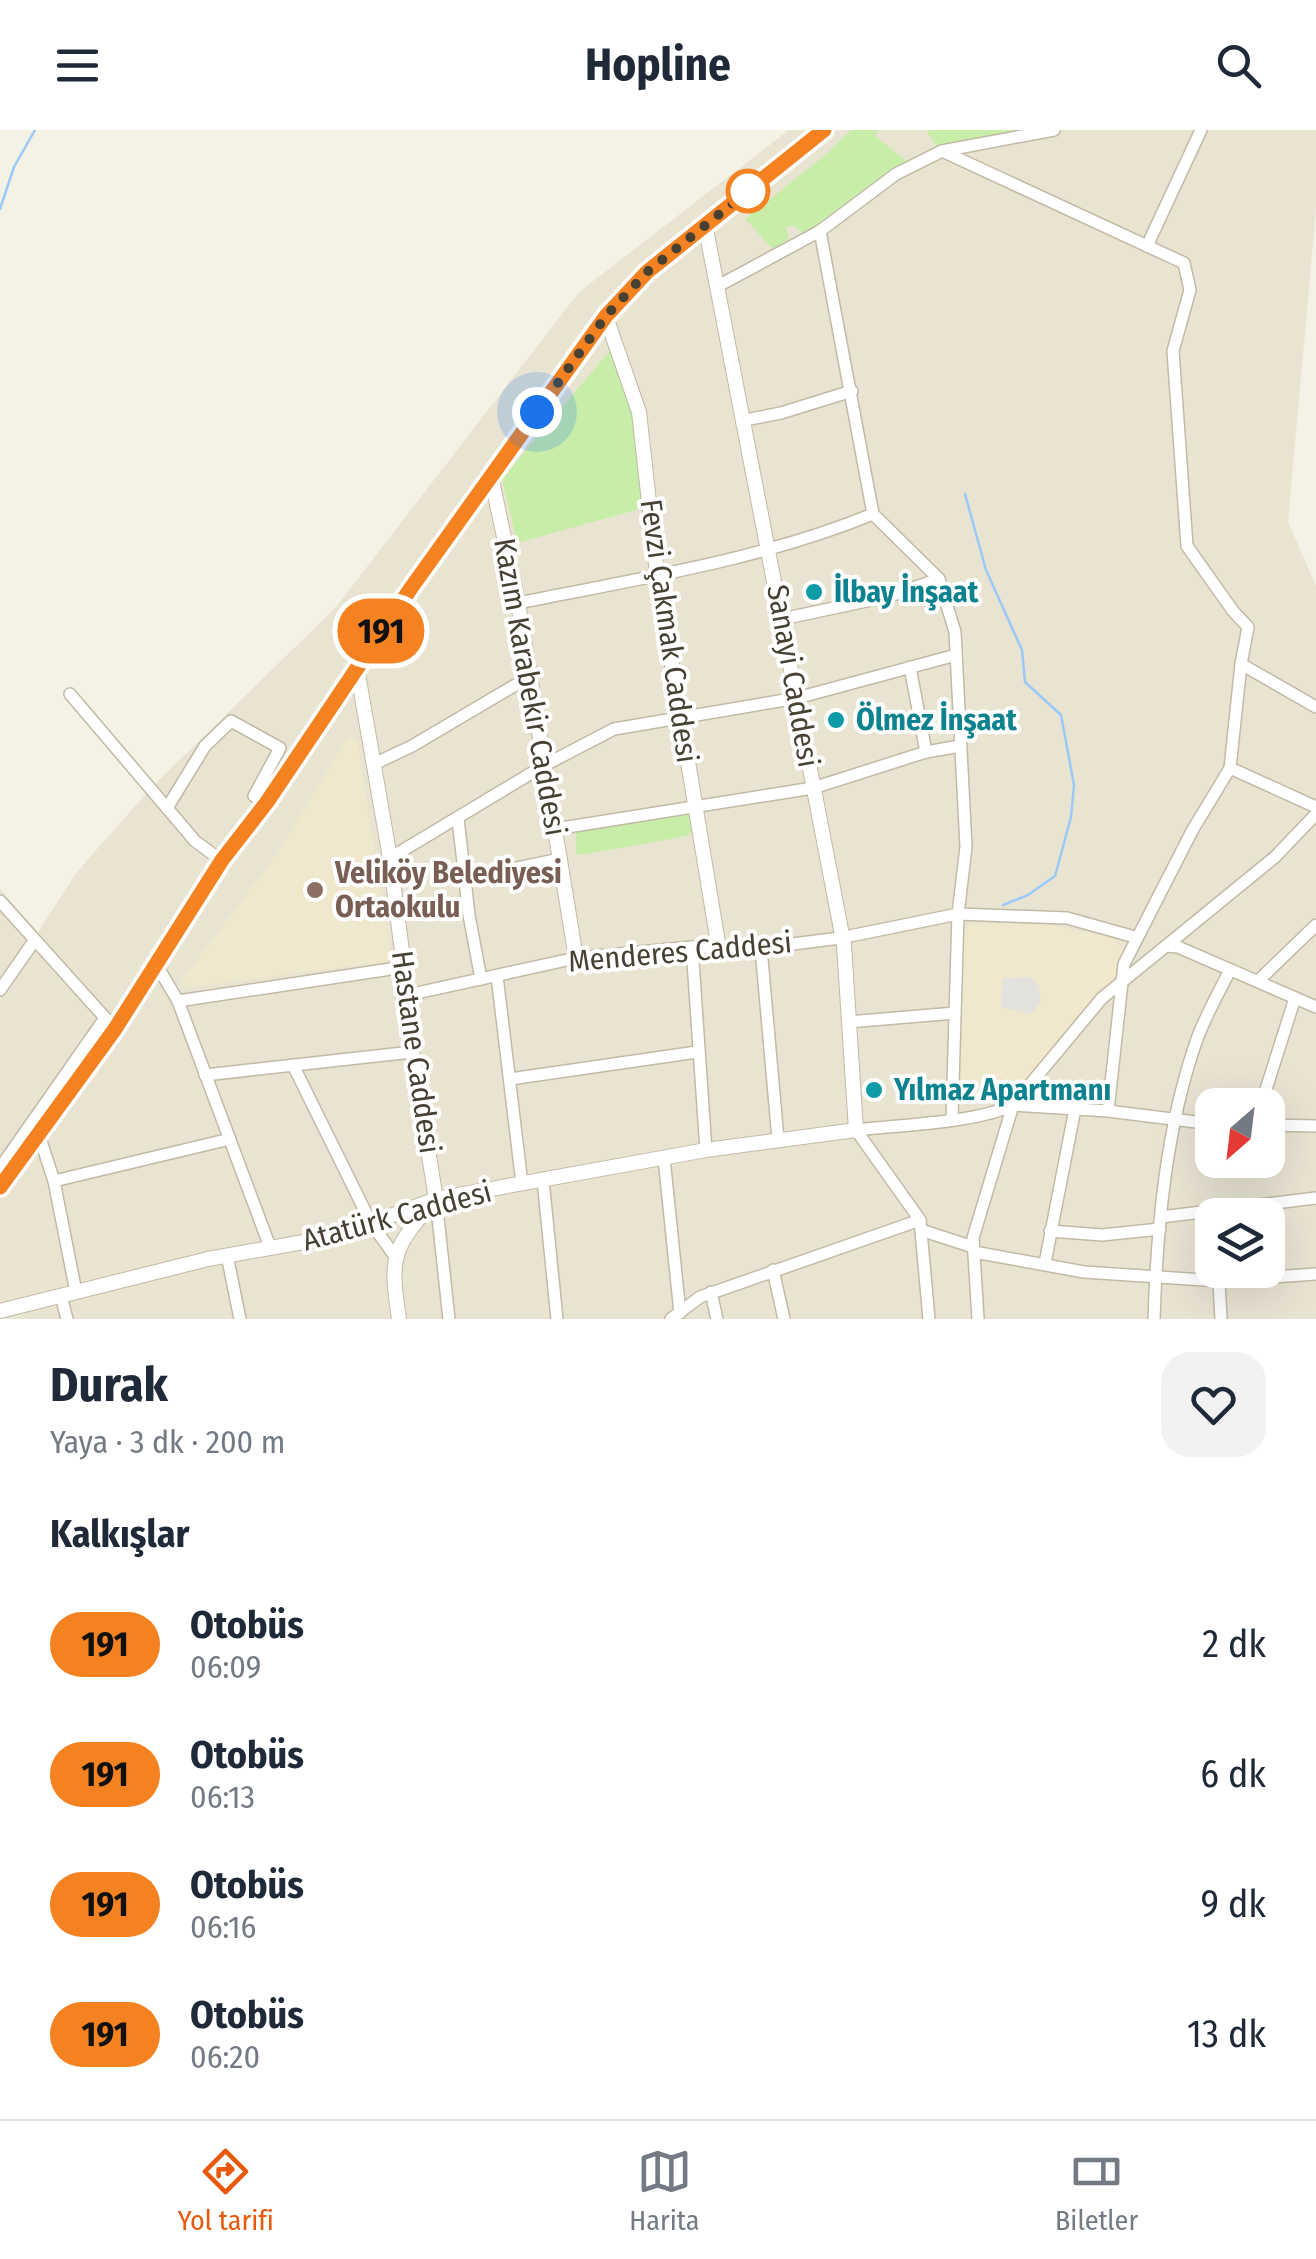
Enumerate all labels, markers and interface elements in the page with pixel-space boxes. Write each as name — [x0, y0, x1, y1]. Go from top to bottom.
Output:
icon: menu — [50, 38, 105, 93]
text: Hopline — [585, 38, 731, 92]
icon: search — [1211, 38, 1266, 93]
unlabelled marker — [727, 170, 769, 212]
your location — [512, 387, 562, 437]
street label: Fevzi Çakmak Caddesi — [633, 497, 705, 765]
street label: Kazım Karabekir Caddesi — [486, 535, 574, 839]
place label: İlbay İnşaat — [834, 573, 979, 611]
marker: İlbay İnşaat — [803, 581, 825, 603]
street label: Sanayi Caddesi — [759, 582, 827, 770]
line badge: 191 — [324, 598, 438, 664]
text: 191 — [357, 610, 405, 652]
place label: Ölmez İnşaat — [856, 701, 1017, 739]
marker: Ölmez İnşaat — [825, 709, 847, 731]
place label: Veliköy Belediyesi Ortaokulu — [334, 855, 562, 925]
marker: Veliköy Belediyesi Ortaokulu — [304, 879, 326, 901]
street label: Menderes Caddesi — [567, 924, 793, 980]
street label: Hastane Caddesi — [384, 948, 448, 1156]
place label: Yılmaz Apartmanı — [893, 1072, 1111, 1108]
marker: Yılmaz Apartmanı — [863, 1079, 885, 1101]
north arrow — [1195, 1088, 1285, 1178]
map controls — [1195, 1088, 1285, 1288]
street label: Atatürk Caddesi — [299, 1173, 495, 1259]
button: layers — [1195, 1198, 1285, 1288]
button: heart — [1161, 1352, 1266, 1457]
text: Durak — [50, 1356, 168, 1414]
text: Yaya · 3 dk · 200 m — [50, 1423, 285, 1461]
text: Kalkışlar — [50, 1511, 189, 1557]
text: Otobüs — [190, 1602, 304, 1648]
text: 2 dk — [1202, 1621, 1266, 1667]
text: 191 — [81, 1623, 129, 1665]
text: 06:09 — [190, 1648, 261, 1686]
text: Otobüs — [190, 1732, 304, 1778]
text: 6 dk — [1200, 1751, 1266, 1797]
text: 191 — [81, 1753, 129, 1795]
text: 06:13 — [190, 1778, 255, 1816]
text: Otobüs — [190, 1862, 304, 1908]
text: 9 dk — [1201, 1881, 1266, 1927]
text: 191 — [81, 1883, 129, 1925]
text: 06:16 — [190, 1908, 256, 1946]
text: Otobüs — [190, 1992, 304, 2038]
text: 13 dk — [1187, 2011, 1266, 2057]
text: 191 — [81, 2013, 129, 2055]
text: 06:20 — [190, 2038, 260, 2076]
tab: Yol tarifi — [178, 2144, 274, 2237]
tab: Harita — [629, 2144, 700, 2237]
tab: Biletler — [1055, 2144, 1138, 2237]

